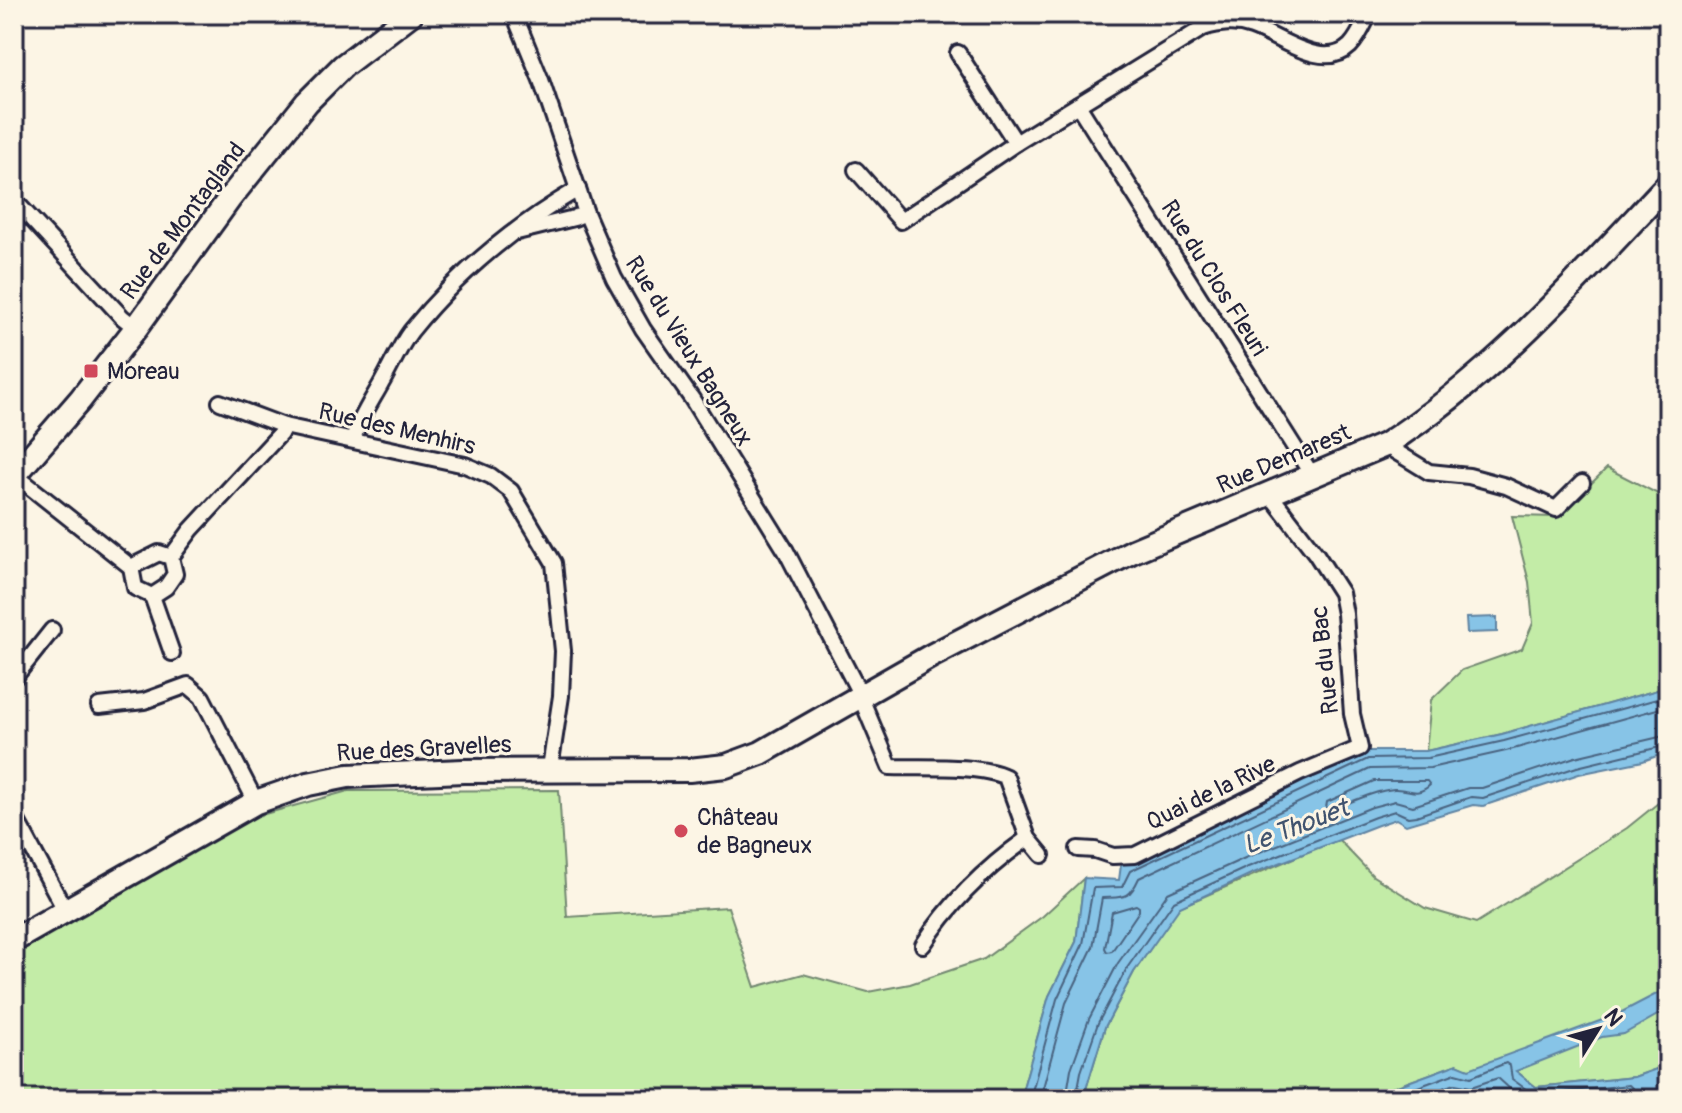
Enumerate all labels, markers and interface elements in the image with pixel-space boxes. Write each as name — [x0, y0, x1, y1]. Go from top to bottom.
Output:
street label: Rue de Montagland — [114, 137, 252, 305]
street label: Rue du Clos Fleuri — [1154, 195, 1274, 361]
street label: Rue du Vieux Bagneux — [619, 251, 759, 451]
place label: Moreau — [107, 357, 180, 386]
marker: Moreau — [82, 362, 100, 380]
street label: Rue des Menhirs — [316, 397, 479, 461]
street label: Rue Demarest — [1213, 418, 1356, 500]
street label: Rue du Bac — [1305, 604, 1345, 716]
street label: Rue des Gravelles — [336, 730, 512, 768]
street label: Quai de la Rive — [1142, 749, 1280, 837]
water label: Le Thouet — [1239, 791, 1355, 862]
place label: Château de Bagneux — [697, 803, 812, 860]
marker: Château de Bagneux — [672, 822, 690, 840]
north arrow — [1558, 989, 1638, 1069]
text: N — [1598, 1003, 1629, 1032]

